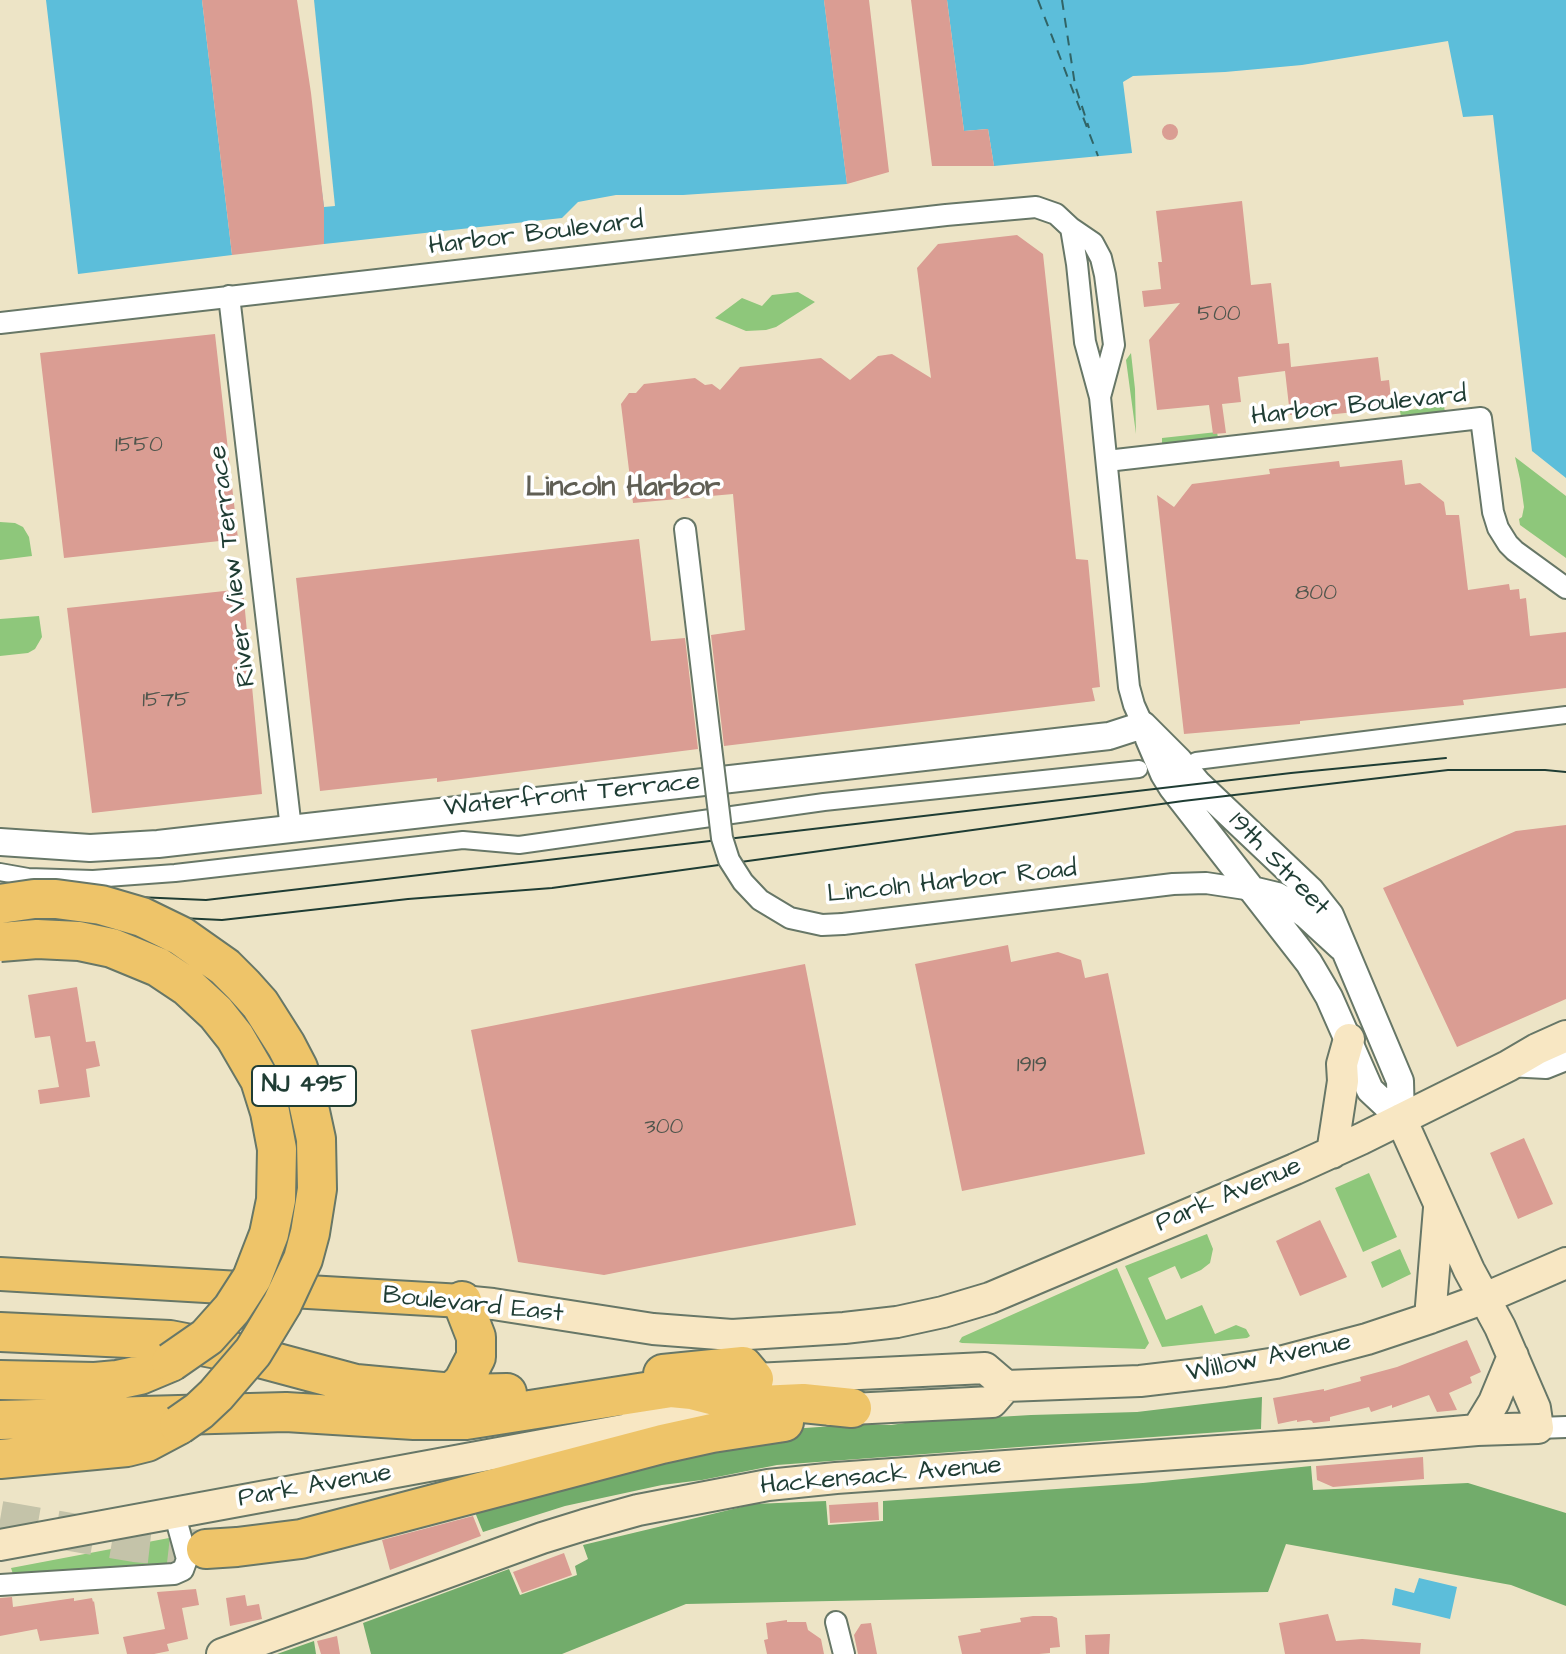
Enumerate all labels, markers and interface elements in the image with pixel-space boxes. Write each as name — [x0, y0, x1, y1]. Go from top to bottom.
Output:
street label: Harbor Boulevard — [427, 206, 645, 264]
house number: 500 — [1197, 302, 1241, 328]
street label: Harbor Boulevard — [1250, 380, 1468, 434]
house number: 1550 — [115, 433, 163, 459]
street label: River View Terrace — [204, 443, 264, 689]
district label: Lincoln Harbor — [526, 472, 720, 506]
house number: 800 — [1295, 581, 1337, 607]
house number: 1575 — [142, 688, 190, 714]
street label: Waterfront Terrace — [442, 767, 702, 825]
street label: 19th Street — [1221, 807, 1335, 923]
street label: Lincoln Harbor Road — [826, 854, 1078, 912]
house number: 1919 — [1017, 1053, 1047, 1079]
road number: NJ 495 — [252, 1066, 356, 1106]
house number: 300 — [645, 1115, 683, 1141]
street label: Park Avenue — [1152, 1151, 1306, 1241]
street label: Boulevard East — [381, 1281, 565, 1331]
street label: Willow Avenue — [1184, 1328, 1354, 1390]
street label: Hackensack Avenue — [759, 1451, 1003, 1503]
street label: Park Avenue — [236, 1458, 394, 1516]

